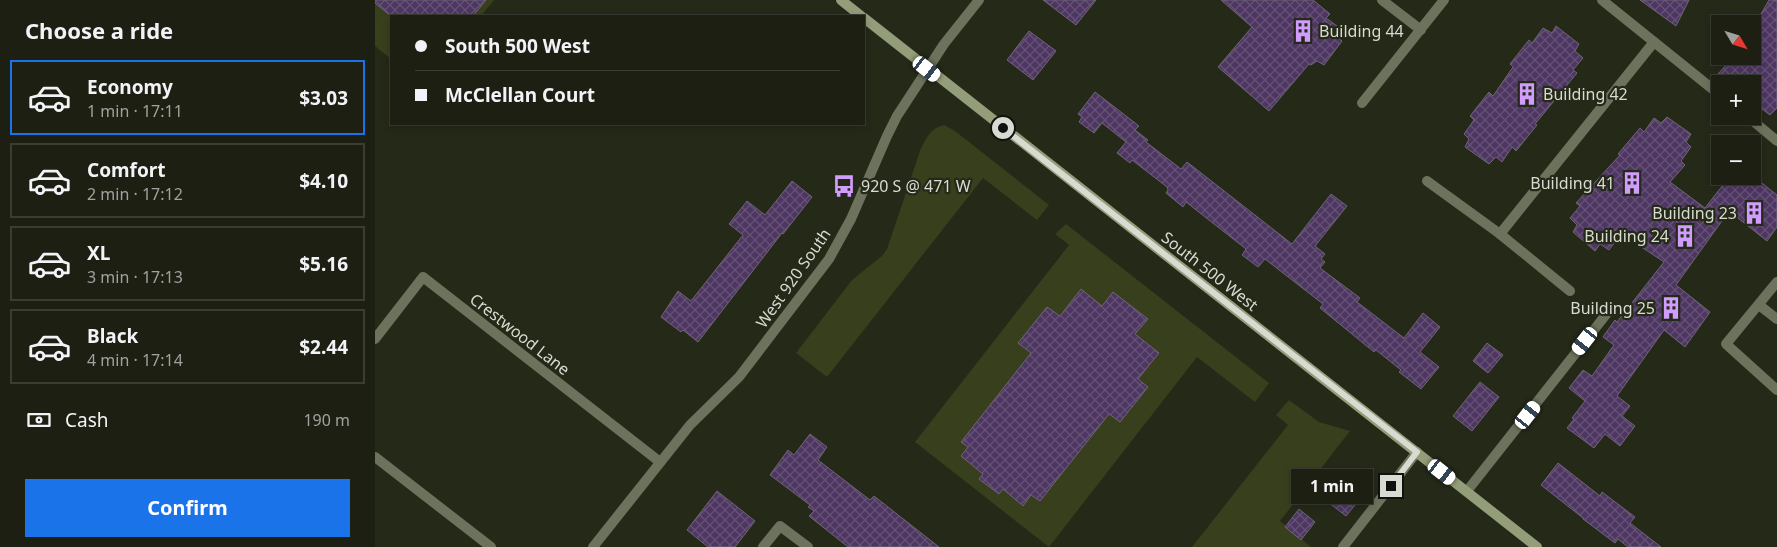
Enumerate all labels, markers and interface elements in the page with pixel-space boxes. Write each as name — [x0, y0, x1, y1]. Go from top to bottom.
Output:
text: Choose a ride — [25, 15, 173, 45]
north arrow — [1711, 15, 1761, 65]
map controls — [1711, 15, 1761, 185]
building icon: Building 44 — [1290, 18, 1316, 44]
place label: Building 44 — [1319, 20, 1404, 42]
text: South 500 West — [445, 33, 590, 59]
car — [910, 54, 943, 84]
text: Economy — [87, 74, 173, 100]
icon: car — [27, 75, 72, 120]
button: + — [1711, 75, 1761, 125]
building icon: Building 42 — [1514, 81, 1540, 107]
text: McClellan Court — [445, 82, 595, 108]
place label: Building 42 — [1543, 83, 1628, 105]
text: $3.03 — [299, 85, 348, 111]
text: 1 min · 17:11 — [87, 100, 183, 122]
route start — [992, 117, 1014, 139]
button: − — [1711, 135, 1761, 185]
text: Comfort — [87, 157, 166, 183]
icon: car — [27, 158, 72, 203]
text: $4.10 — [299, 168, 348, 194]
building icon: Building 41 — [1619, 170, 1645, 196]
place label: Building 41 — [1530, 172, 1615, 194]
bus stop icon: 920 S @ 471 W — [831, 173, 857, 199]
place label: 920 S @ 471 W — [861, 175, 971, 197]
text: 2 min · 17:12 — [87, 183, 183, 205]
building icon: Building 23 — [1741, 200, 1767, 226]
place label: Building 23 — [1652, 202, 1737, 224]
building icon: Building 24 — [1672, 223, 1698, 249]
street label: West 920 South — [750, 224, 836, 332]
place label: Building 24 — [1584, 225, 1669, 247]
street label: South 500 West — [1157, 226, 1263, 316]
text: XL — [87, 240, 110, 266]
icon: car — [27, 241, 72, 286]
text: $5.16 — [299, 251, 348, 277]
text: 3 min · 17:13 — [87, 266, 183, 288]
street label: Crestwood Lane — [466, 288, 574, 380]
building icon: Building 25 — [1658, 295, 1684, 321]
place label: Building 25 — [1570, 297, 1655, 319]
text: Black — [87, 323, 138, 349]
icon: car — [27, 324, 72, 369]
car — [1569, 325, 1600, 357]
text: $2.44 — [299, 334, 348, 360]
text: 4 min · 17:14 — [87, 349, 183, 371]
car — [1512, 399, 1543, 431]
icon: cash — [25, 406, 53, 434]
text: Cash — [65, 407, 109, 433]
text: 190 m — [303, 409, 350, 431]
car — [1425, 457, 1458, 487]
callout: 1 min — [1291, 468, 1373, 504]
text: 1 min — [1310, 475, 1354, 497]
route end — [1380, 475, 1402, 497]
button: Confirm — [25, 479, 350, 537]

